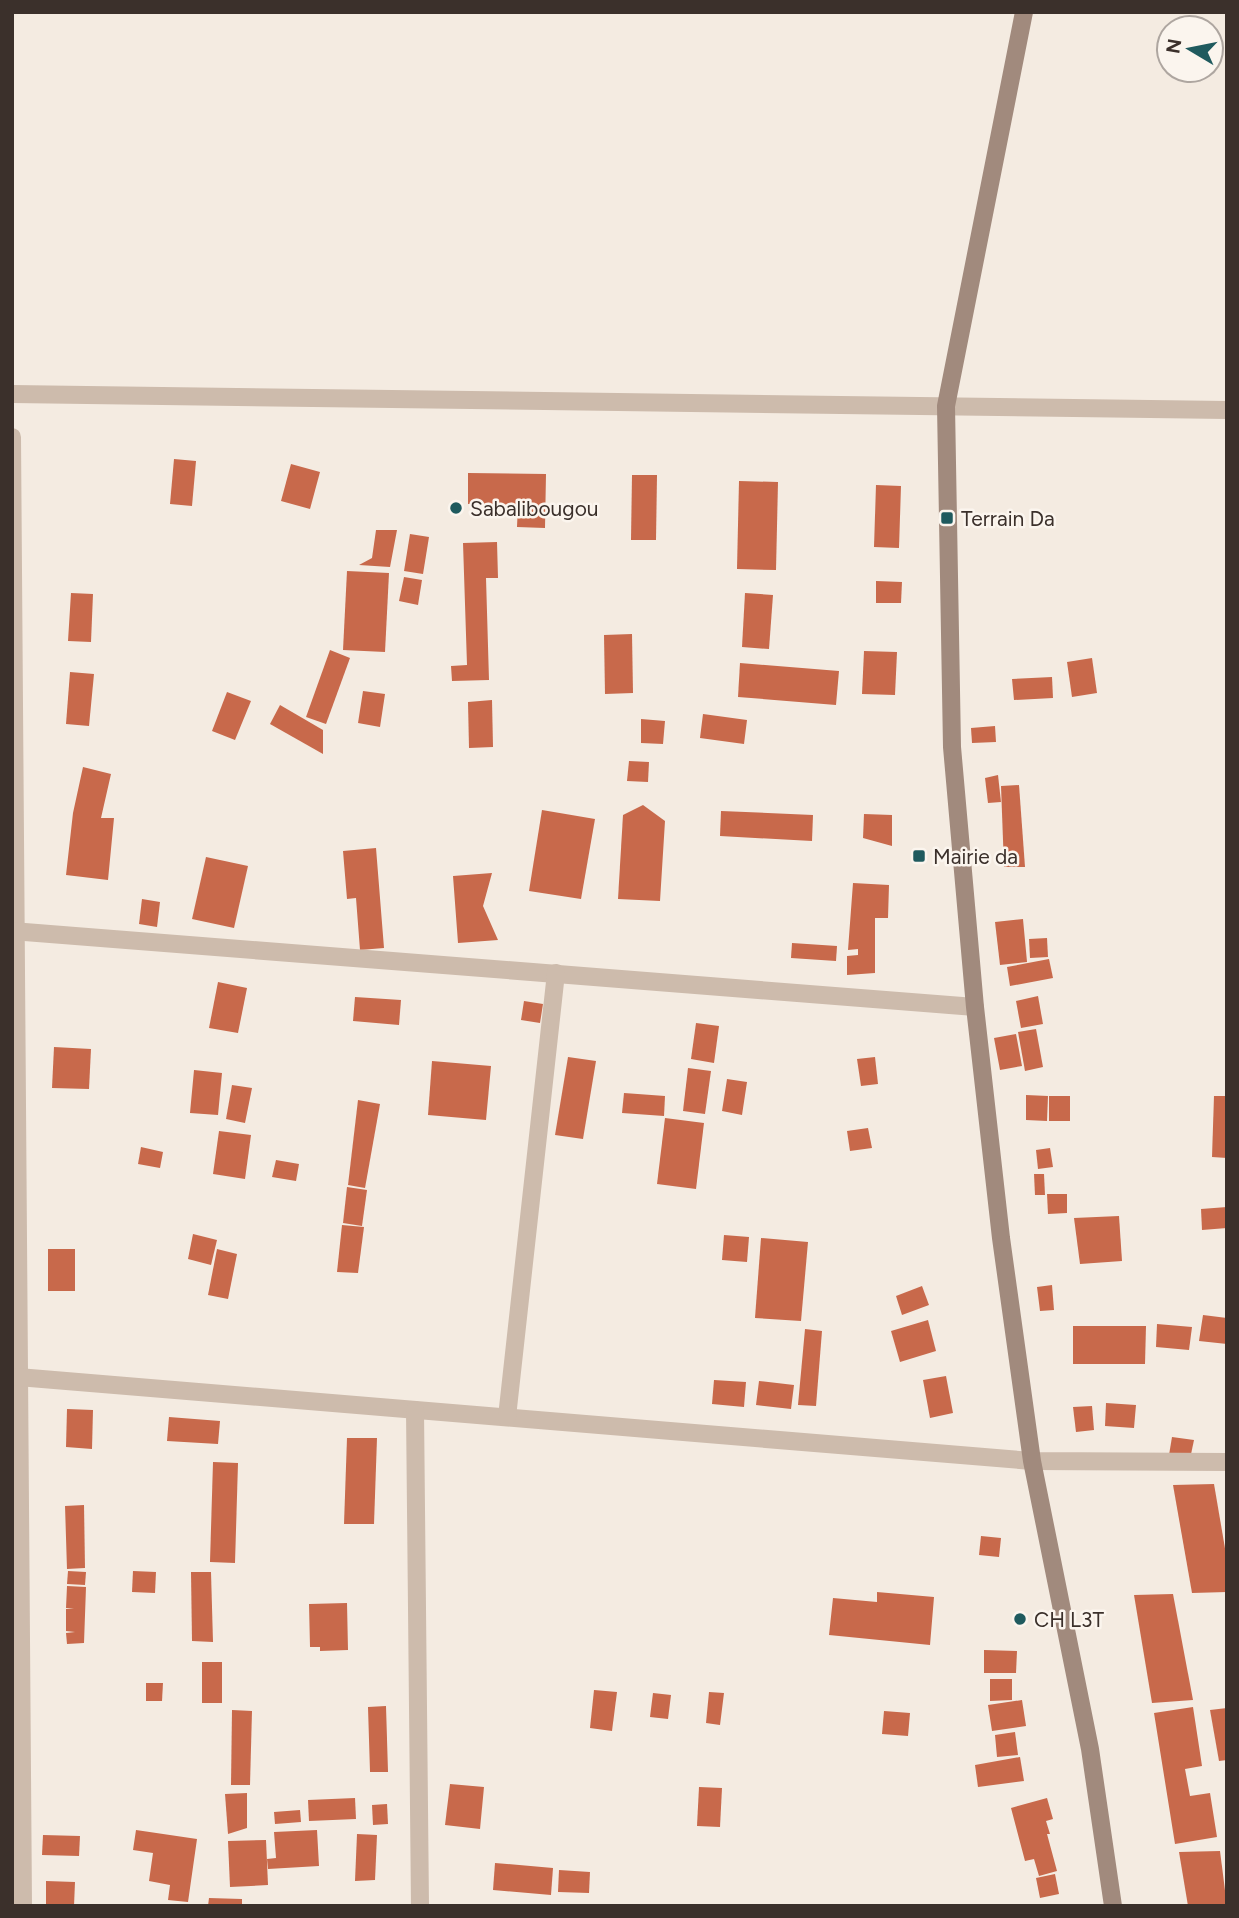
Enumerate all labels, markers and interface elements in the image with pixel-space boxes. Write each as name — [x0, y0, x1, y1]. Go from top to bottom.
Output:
north arrow — [1155, 14, 1225, 84]
text: N — [1161, 37, 1186, 55]
place label: Sabalibougou — [470, 496, 599, 521]
marker: Sabalibougou — [448, 500, 464, 516]
place label: Terrain Da — [961, 506, 1055, 531]
marker: Terrain Da — [939, 510, 955, 526]
place label: Mairie da — [933, 844, 1018, 869]
marker: Mairie da — [911, 848, 927, 864]
place label: CH L3T — [1034, 1607, 1104, 1632]
marker: CH L3T — [1012, 1611, 1028, 1627]

